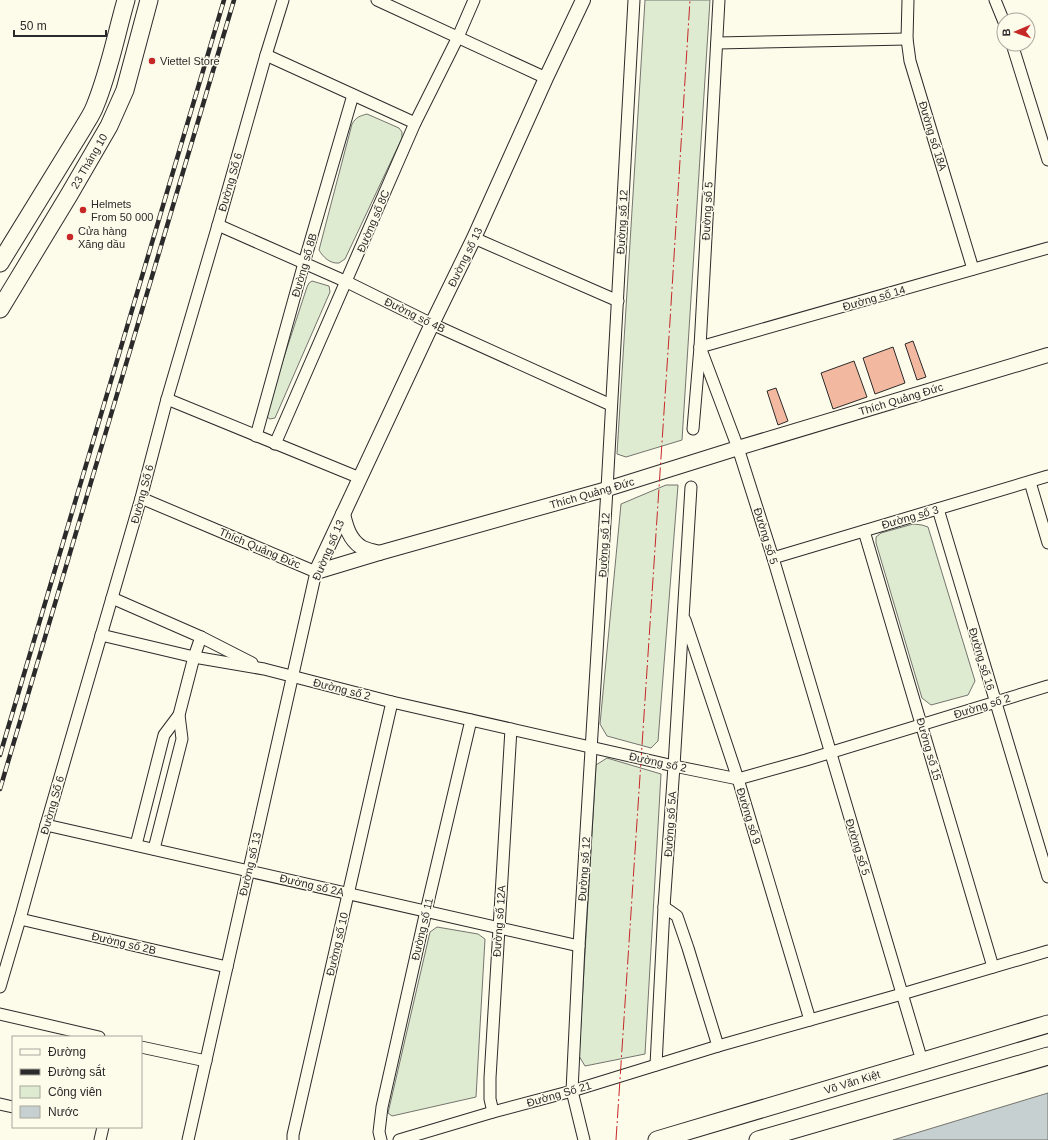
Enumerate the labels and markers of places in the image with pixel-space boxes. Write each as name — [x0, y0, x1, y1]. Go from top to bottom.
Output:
place label: Viettel Store — [160, 55, 220, 67]
marker: Viettel Store — [147, 56, 157, 66]
place label: Helmets From 50 000 — [91, 198, 153, 223]
marker: Helmets From 50 000 — [78, 205, 88, 215]
place label: Cửa hàng Xăng dầu — [78, 225, 127, 250]
marker: Cửa hàng Xăng dầu — [65, 232, 75, 242]

